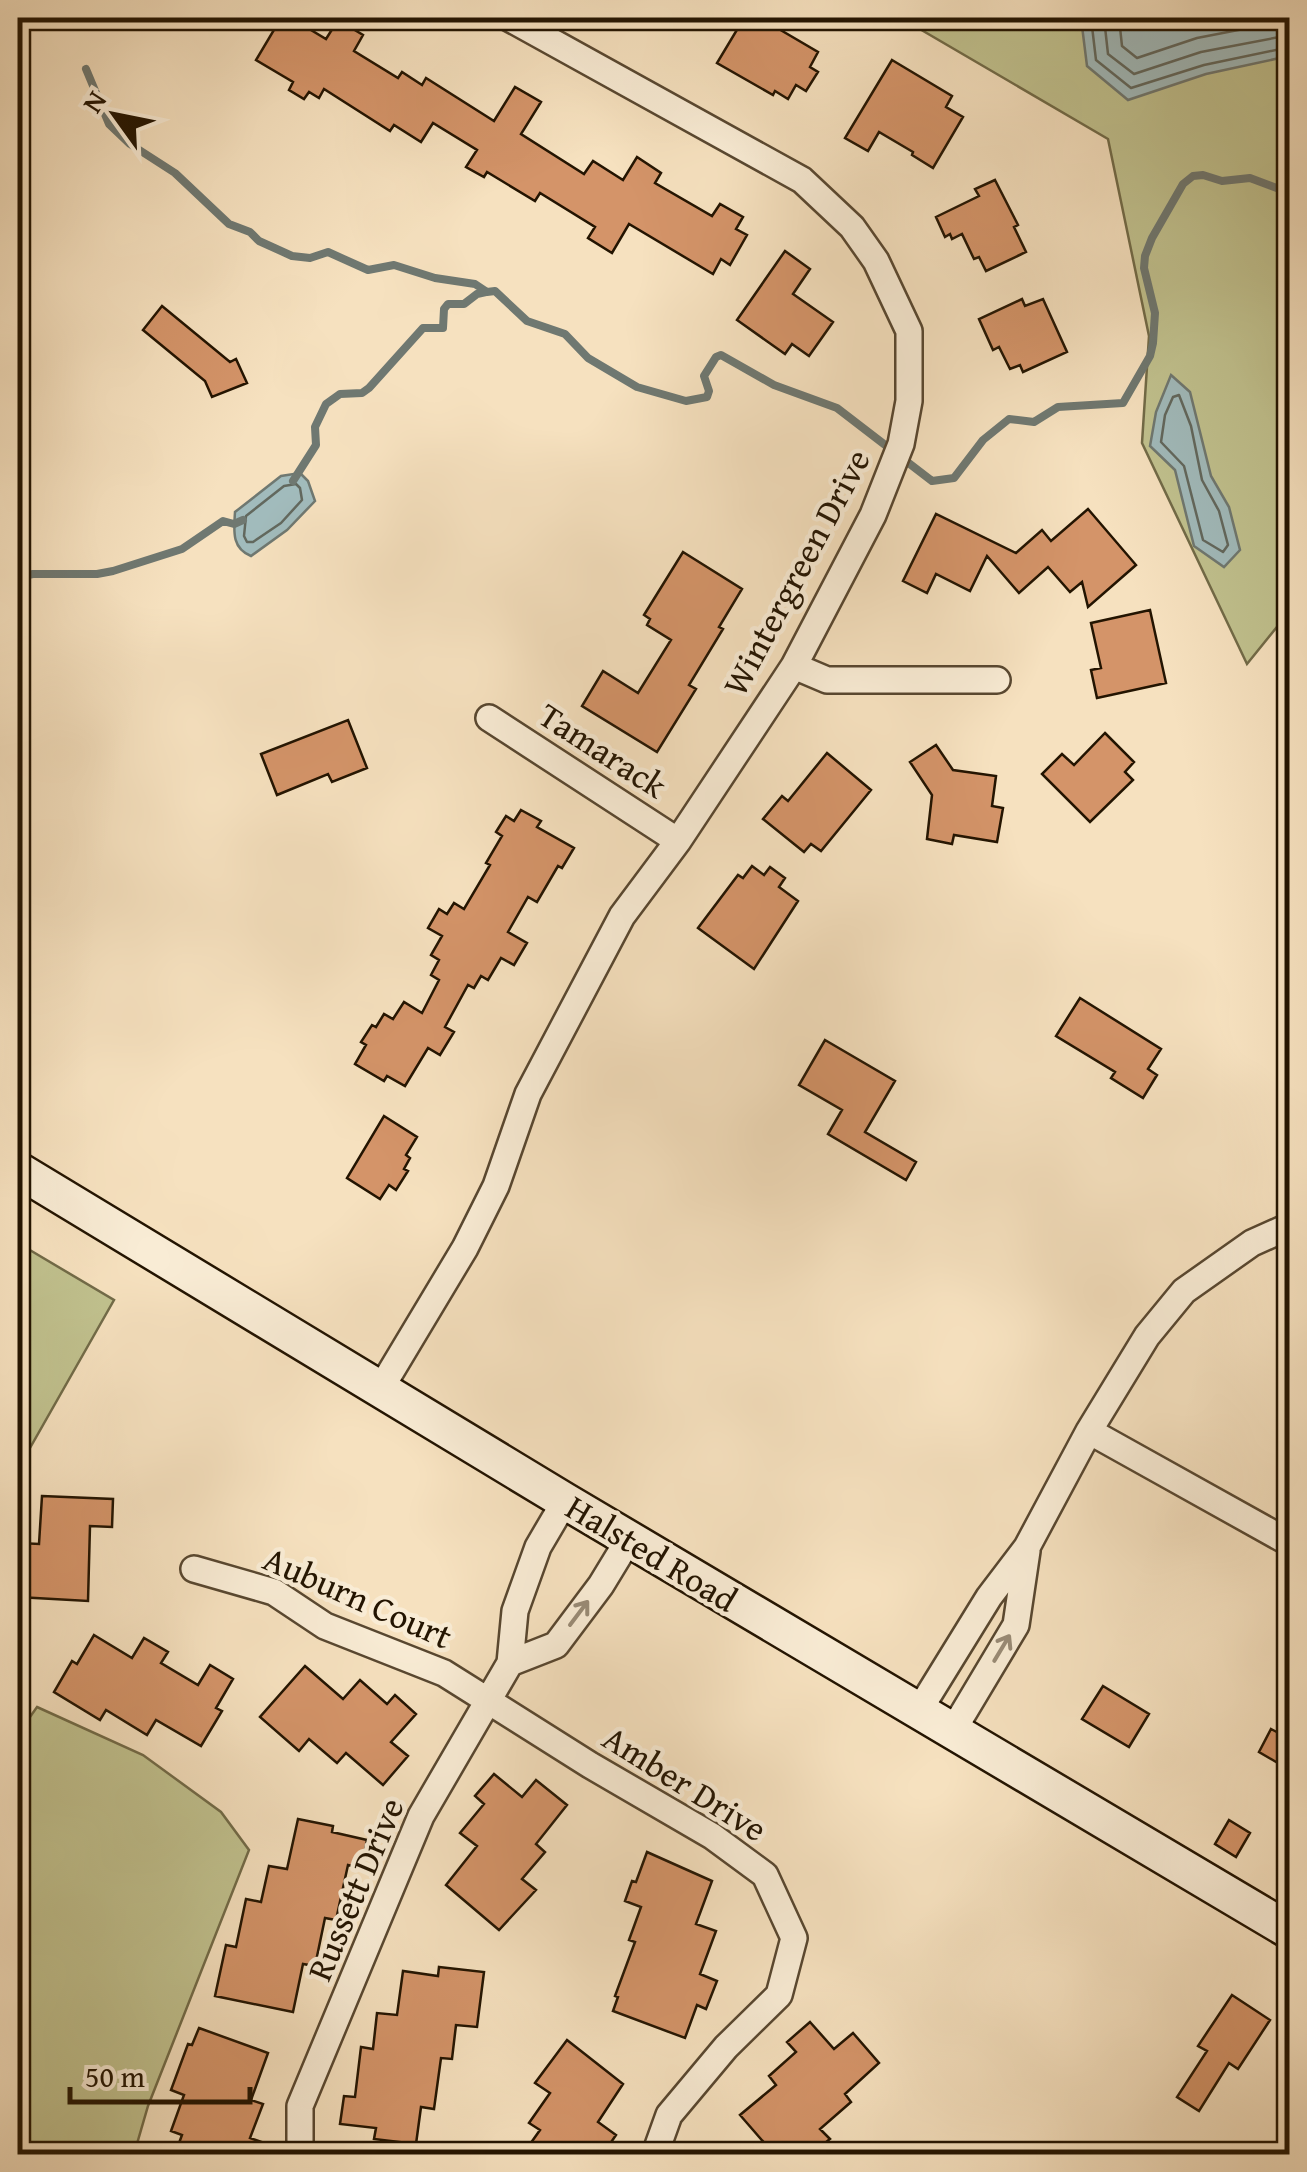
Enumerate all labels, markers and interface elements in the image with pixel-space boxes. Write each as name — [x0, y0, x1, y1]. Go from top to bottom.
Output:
north arrow — [65, 65, 165, 165]
text: N — [71, 82, 116, 120]
street label: Wintergreen Drive — [710, 440, 882, 704]
street label: Tamarack — [529, 690, 677, 811]
street label: Halsted Road — [557, 1482, 748, 1624]
street label: Auburn Court — [256, 1533, 460, 1661]
one-way arrow — [569, 1600, 590, 1627]
one-way arrow — [992, 1635, 1012, 1663]
street label: Amber Drive — [593, 1712, 777, 1854]
street label: Russett Drive — [294, 1790, 416, 1988]
scale bar — [70, 2042, 250, 2104]
text: 50 m — [85, 2054, 145, 2098]

